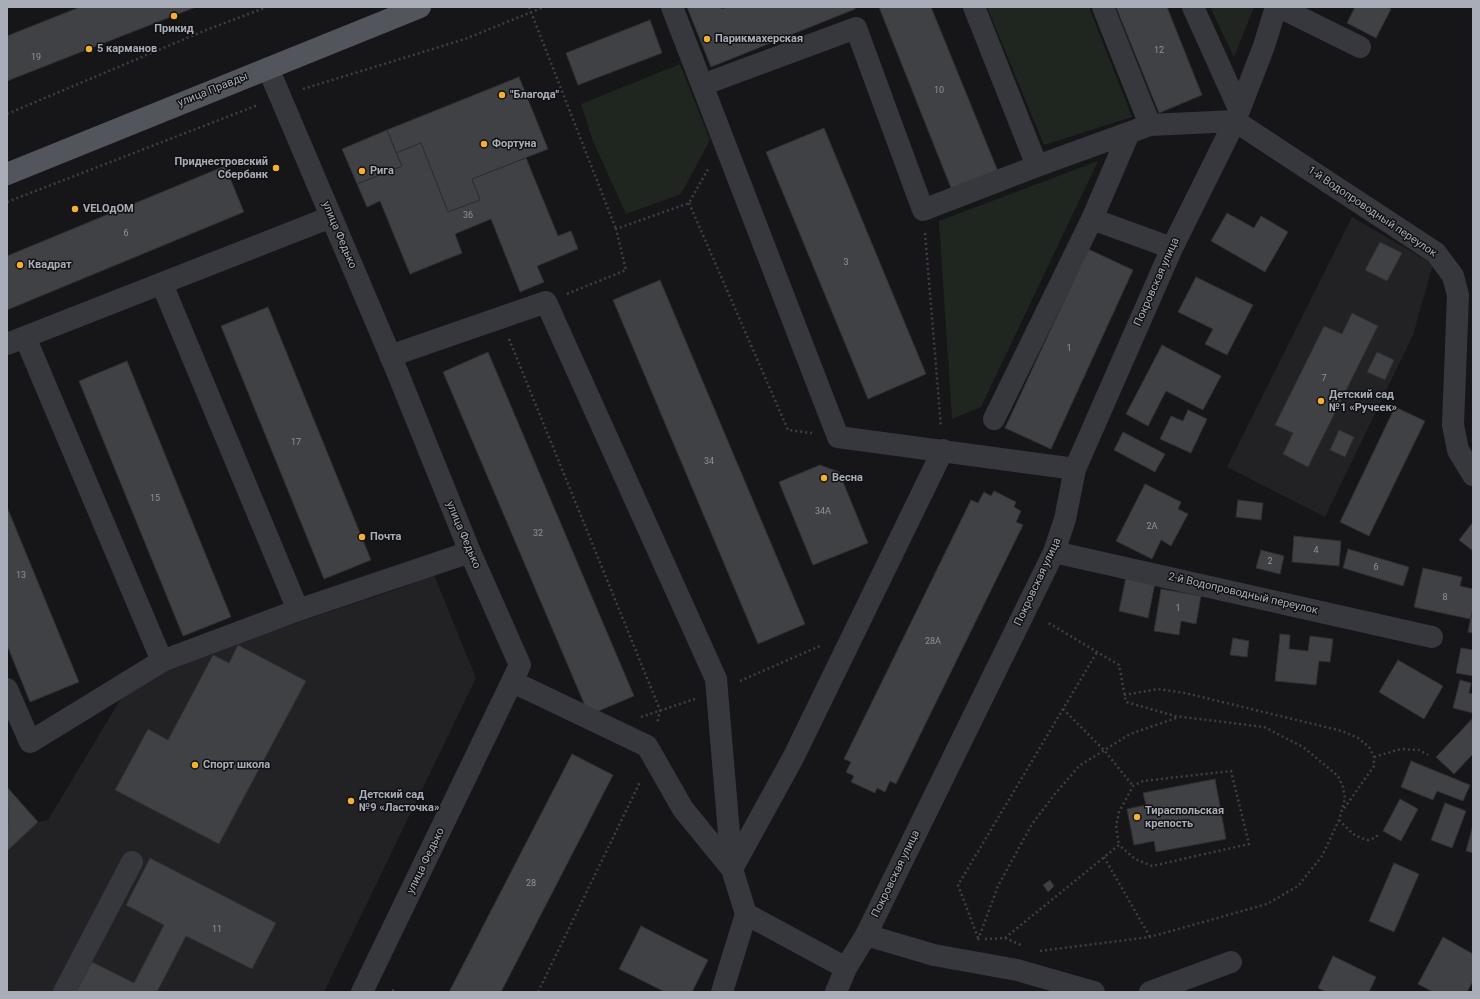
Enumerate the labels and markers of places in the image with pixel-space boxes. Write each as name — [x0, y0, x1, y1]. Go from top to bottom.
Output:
marker: Прикид — [169, 11, 179, 21]
place label: Прикид — [154, 22, 194, 36]
place label: Парикмахерская — [715, 32, 803, 46]
marker: Парикмахерская — [702, 34, 712, 44]
place label: 5 карманов — [97, 42, 157, 56]
marker: 5 карманов — [84, 44, 94, 54]
place label: "Благода" — [510, 88, 559, 102]
marker: "Благода" — [497, 90, 507, 100]
place label: Фортуна — [492, 137, 536, 151]
marker: Фортуна — [479, 139, 489, 149]
place label: Приднестровский Сбербанк — [174, 155, 268, 181]
marker: Приднестровский Сбербанк — [271, 163, 281, 173]
place label: Рига — [370, 164, 394, 178]
marker: Рига — [357, 166, 367, 176]
place label: VELOдOM — [83, 202, 134, 216]
marker: VELOдOM — [70, 204, 80, 214]
place label: Квадрат — [28, 258, 72, 272]
marker: Квадрат — [15, 260, 25, 270]
place label: Детский сад №1 «Ручеек» — [1329, 388, 1397, 414]
marker: Детский сад №1 «Ручеек» — [1316, 396, 1326, 406]
place label: Весна — [832, 471, 863, 485]
marker: Весна — [819, 473, 829, 483]
place label: Почта — [370, 530, 401, 544]
marker: Почта — [357, 532, 367, 542]
place label: Спорт школа — [203, 758, 270, 772]
marker: Спорт школа — [190, 760, 200, 770]
place label: Детский сад №9 «Ласточка» — [359, 788, 439, 814]
marker: Детский сад №9 «Ласточка» — [346, 796, 356, 806]
place label: Тираспольская крепость — [1145, 804, 1224, 830]
marker: Тираспольская крепость — [1132, 812, 1142, 822]

